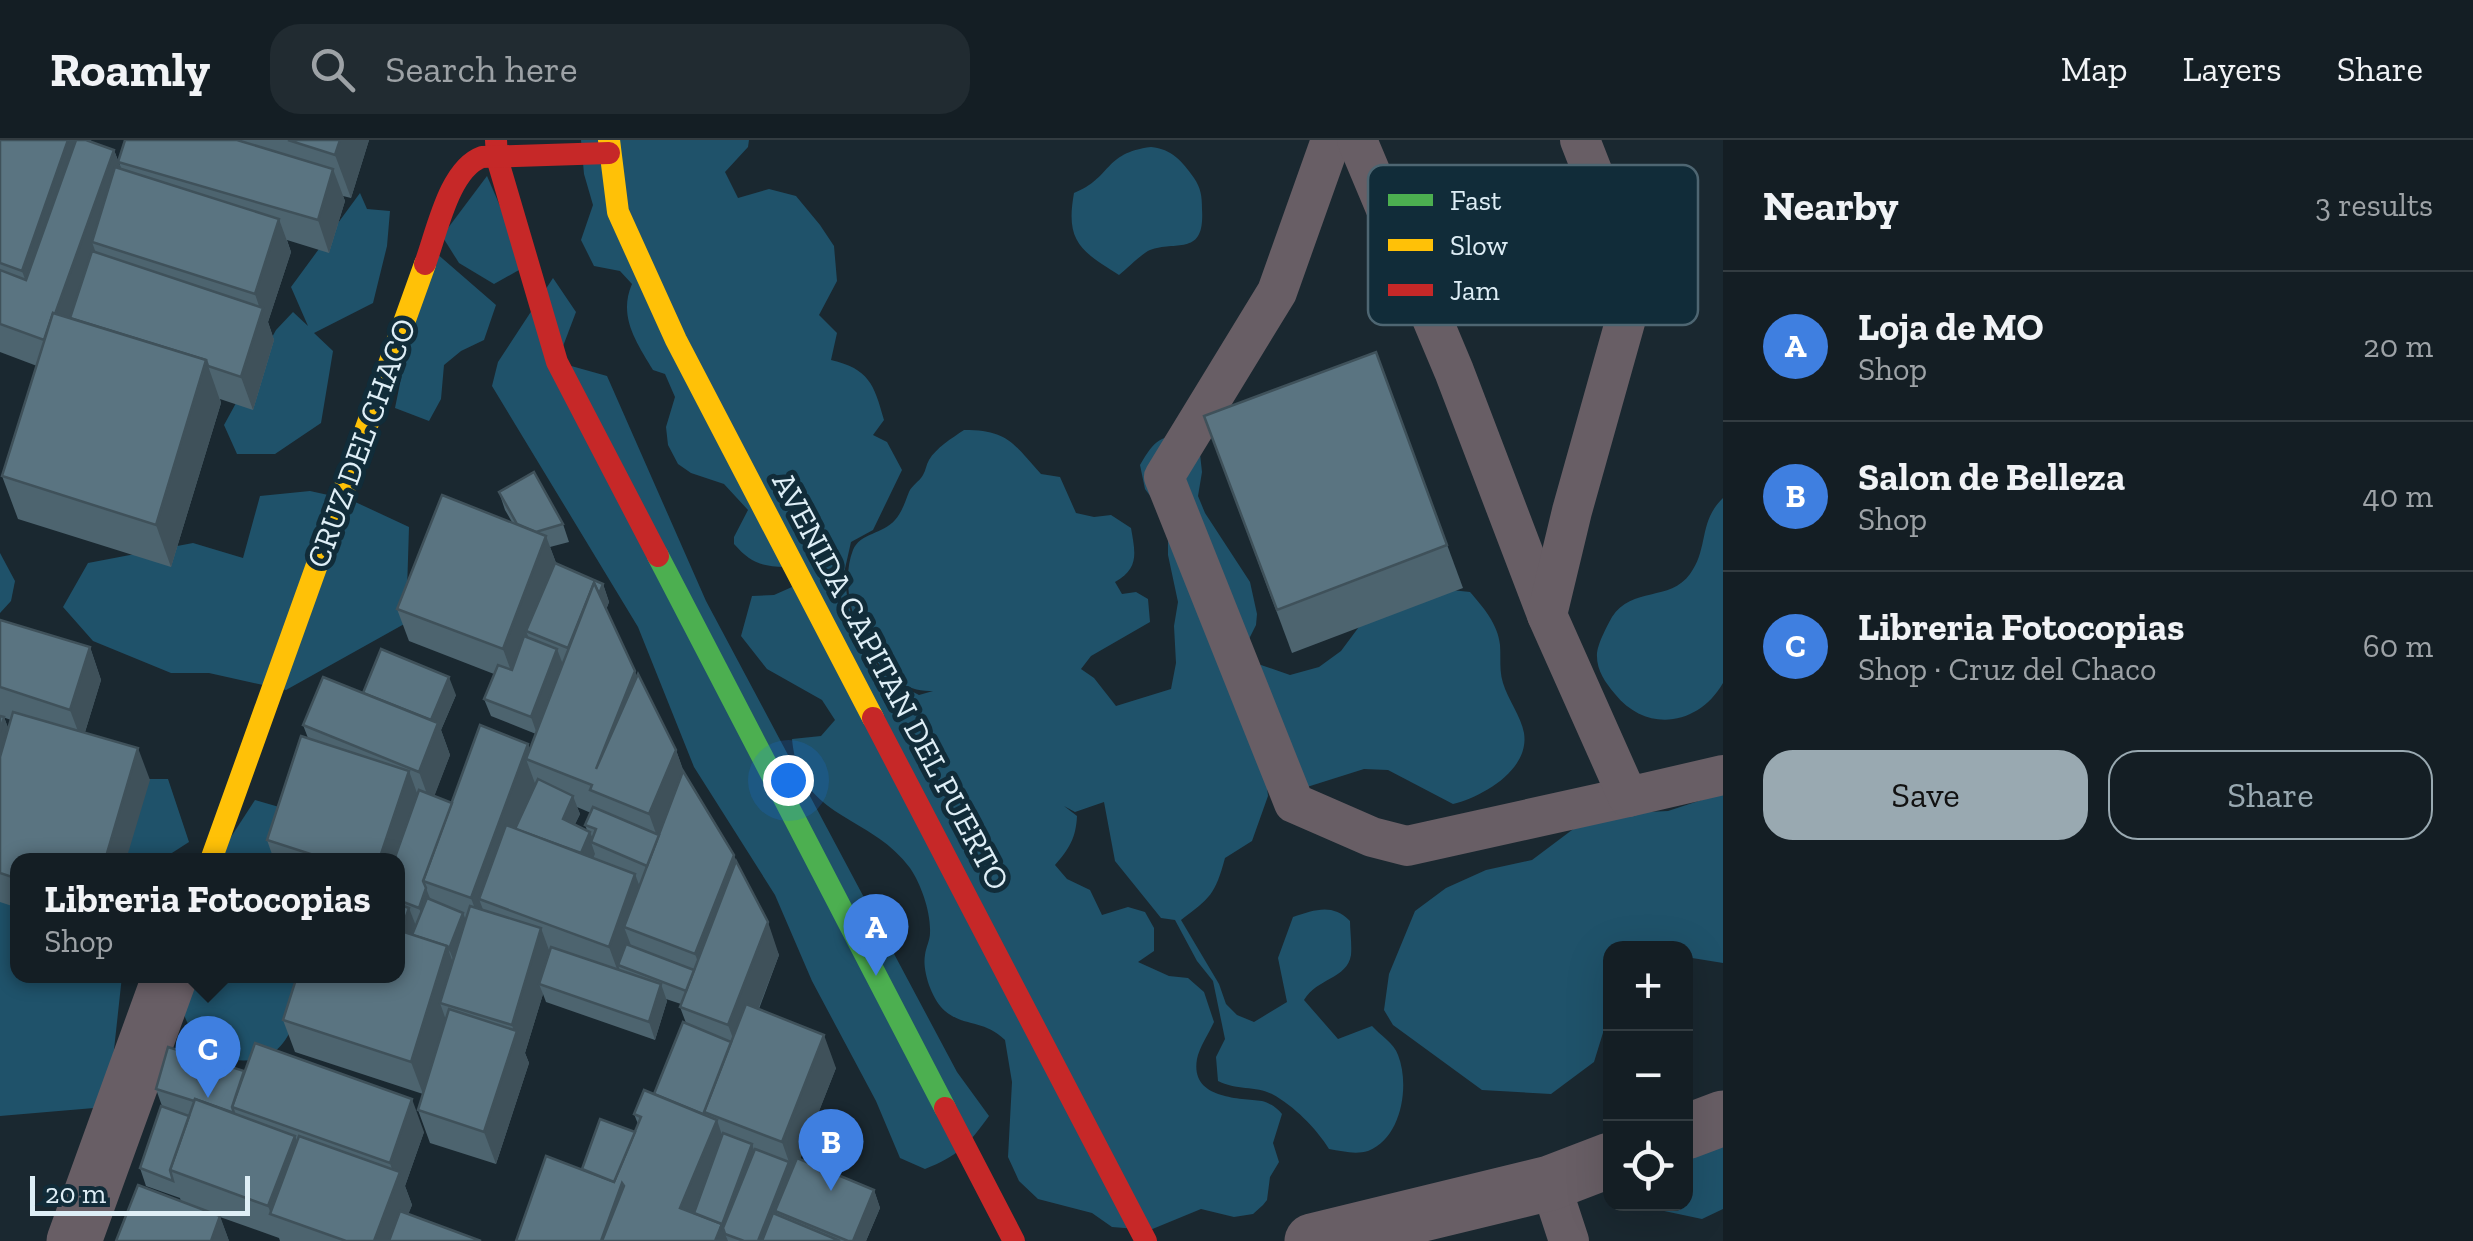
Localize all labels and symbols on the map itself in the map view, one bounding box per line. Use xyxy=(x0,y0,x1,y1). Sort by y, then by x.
legend xyxy=(1368,165,1698,325)
text: Fast xyxy=(1450,184,1502,217)
text: Slow xyxy=(1450,229,1508,262)
text: Jam xyxy=(1450,274,1500,307)
street label: CRUZ DEL CHACO xyxy=(298,313,424,573)
street label: AVENIDA CAPITAN DEL PUERTO xyxy=(764,466,1018,896)
your location xyxy=(763,755,814,806)
pin: A xyxy=(844,894,908,976)
pin: C xyxy=(176,1016,240,1098)
pin: B xyxy=(798,1108,864,1191)
scale bar xyxy=(30,1171,250,1216)

